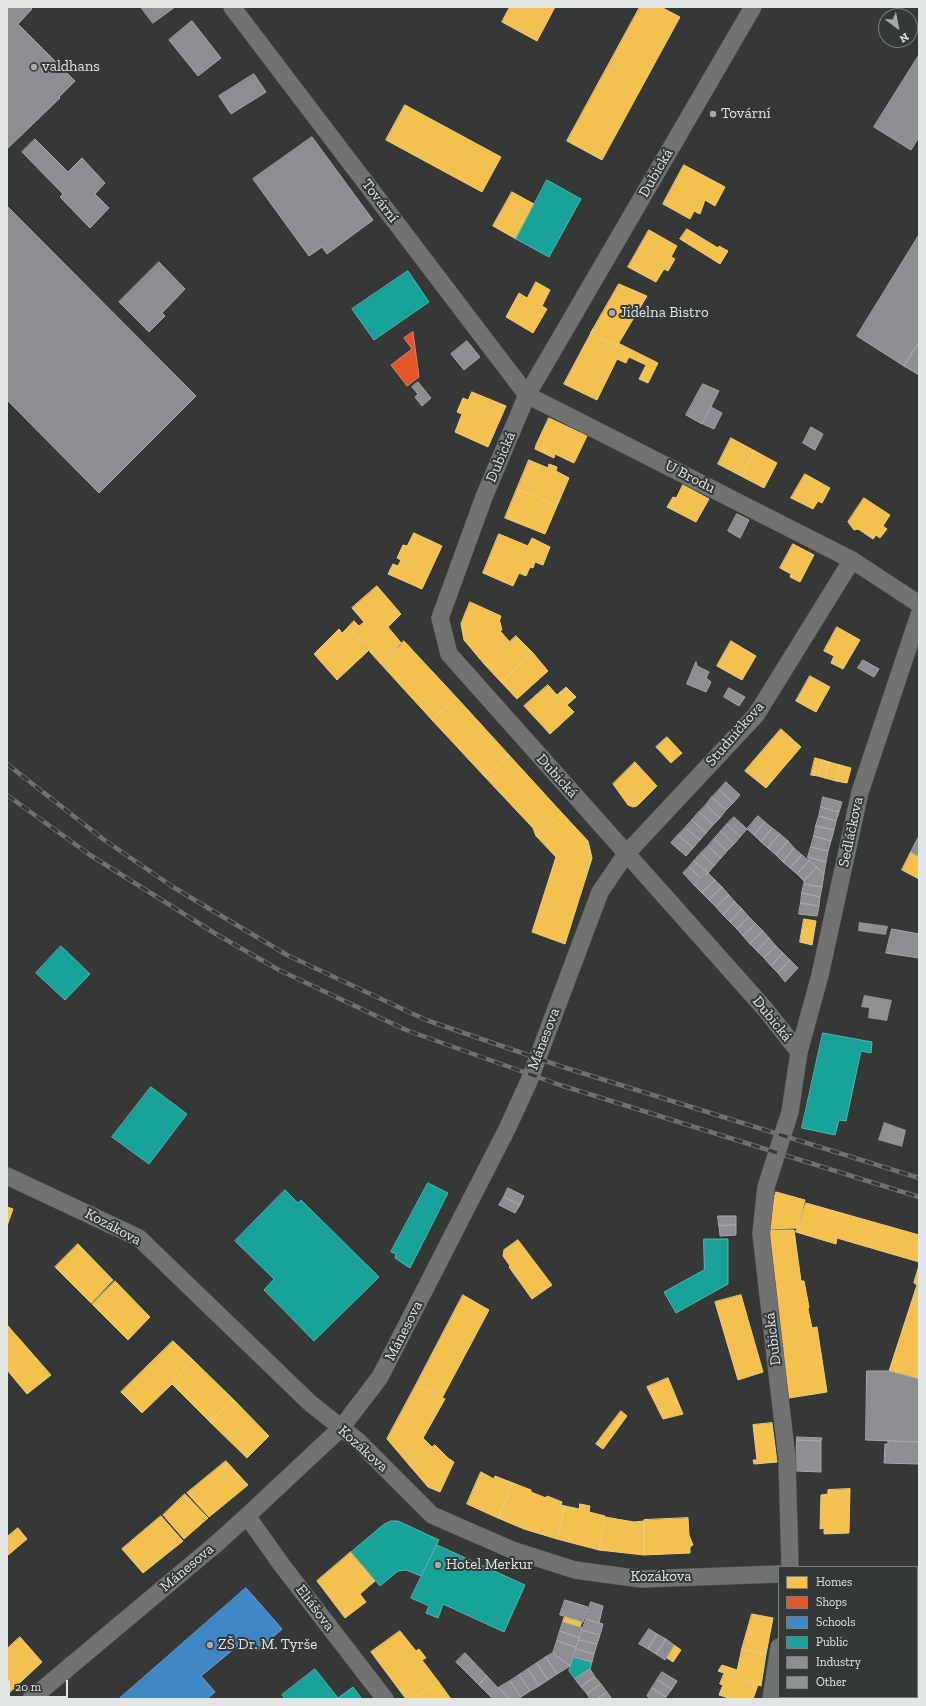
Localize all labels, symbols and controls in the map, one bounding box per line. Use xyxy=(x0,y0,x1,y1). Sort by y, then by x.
north arrow xyxy=(878,8,918,48)
text: N xyxy=(897,30,911,45)
place label: valdhans xyxy=(42,58,100,76)
marker: valdhans xyxy=(29,62,39,72)
place label: Tovární xyxy=(721,105,771,123)
marker: Tovární xyxy=(708,109,718,119)
street label: Dubická xyxy=(635,145,677,201)
street label: Tovární xyxy=(358,176,402,226)
place label: Jídelna Bistro xyxy=(620,304,709,322)
marker: Jídelna Bistro xyxy=(607,308,617,318)
street label: Dubická xyxy=(482,429,520,485)
street label: U Brodu xyxy=(662,457,718,497)
street label: Studničkova xyxy=(702,698,768,770)
street label: Dubická xyxy=(533,750,581,802)
street label: Sedláčkova xyxy=(835,795,867,869)
street label: Dubická xyxy=(748,993,796,1045)
street label: Mánesova xyxy=(524,1005,564,1073)
street label: Kozákova xyxy=(82,1205,144,1249)
street label: Mánesova xyxy=(381,1298,427,1364)
street label: Dubická xyxy=(761,1312,785,1366)
street label: Kozákova xyxy=(334,1422,392,1476)
street label: Mánesova xyxy=(156,1540,218,1596)
place label: Hotel Merkur xyxy=(446,1556,533,1574)
marker: Hotel Merkur xyxy=(433,1560,443,1570)
legend xyxy=(778,1566,918,1698)
street label: Kozákova xyxy=(630,1568,692,1586)
text: Homes xyxy=(816,1575,852,1589)
street label: Eliášova xyxy=(292,1581,338,1635)
text: Shops xyxy=(816,1595,847,1609)
text: Schools xyxy=(816,1615,855,1629)
text: Public xyxy=(816,1635,848,1649)
place label: ZŠ Dr. M. Tyrše xyxy=(218,1636,317,1654)
marker: ZŠ Dr. M. Tyrše xyxy=(205,1640,215,1650)
text: Industry xyxy=(816,1655,861,1669)
scale bar xyxy=(10,1672,70,1698)
text: Other xyxy=(816,1675,847,1689)
text: 20 m xyxy=(15,1680,41,1694)

